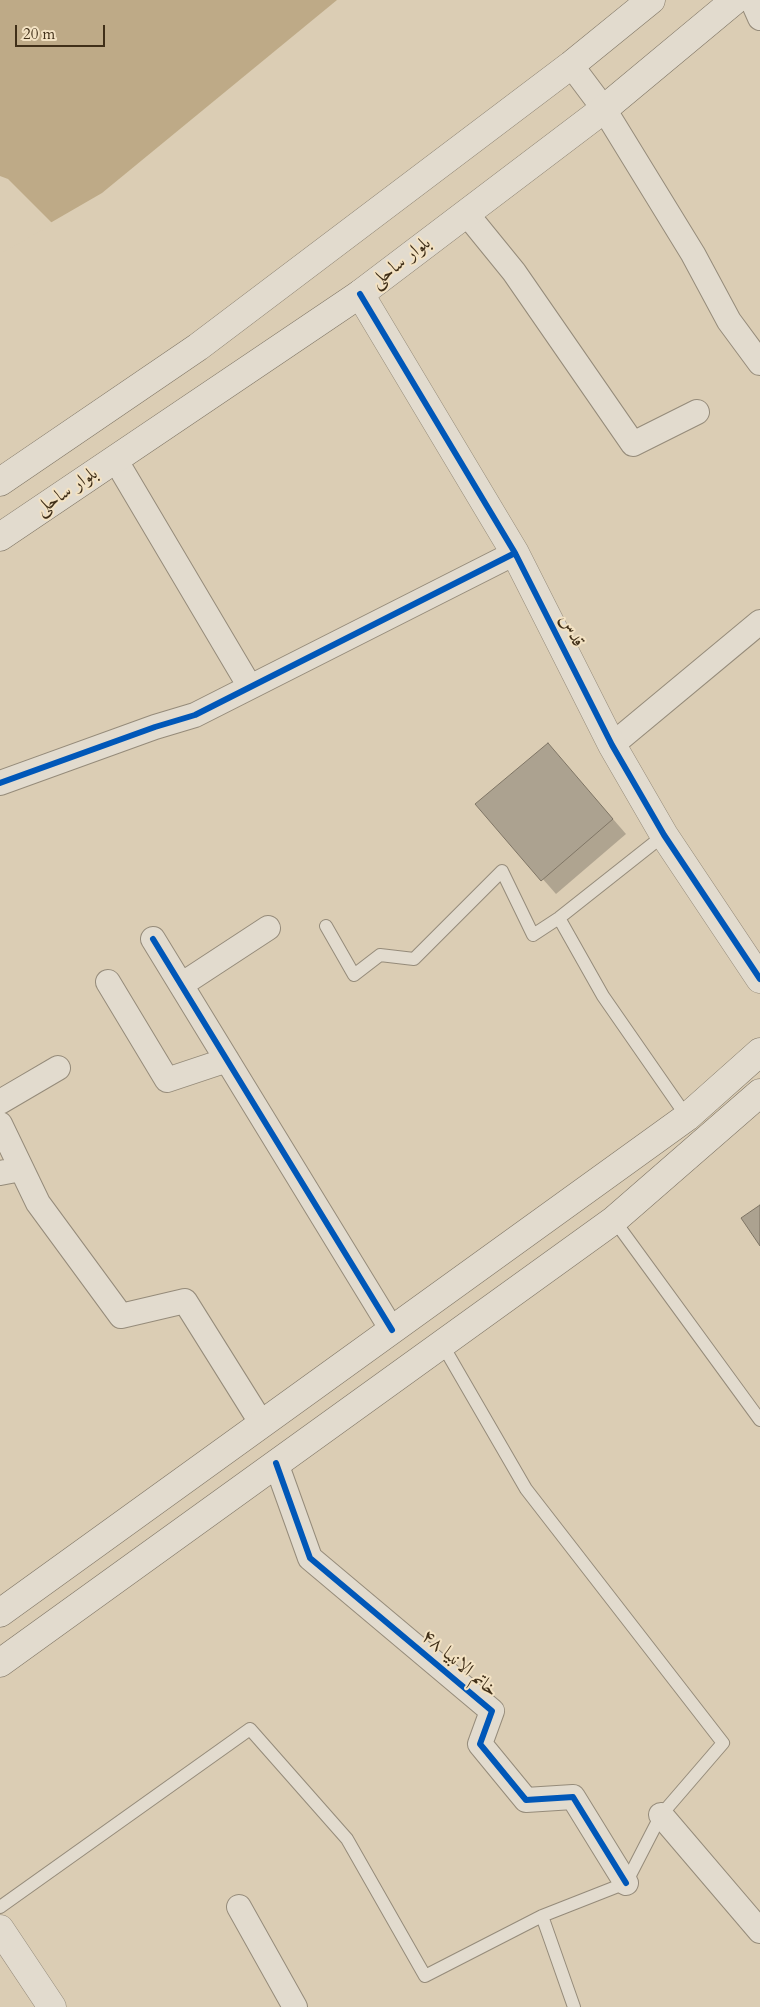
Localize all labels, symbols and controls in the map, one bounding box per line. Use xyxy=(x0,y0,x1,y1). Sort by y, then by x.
scale bar xyxy=(18,15,108,47)
text: 20 m xyxy=(23,24,55,44)
street label: بلوار ساحلی xyxy=(366,232,436,294)
street label: بلوار ساحلی xyxy=(31,463,103,521)
street label: قدس xyxy=(553,611,589,651)
street label: خاتم الانبیا ۴۸ xyxy=(416,1625,502,1703)

